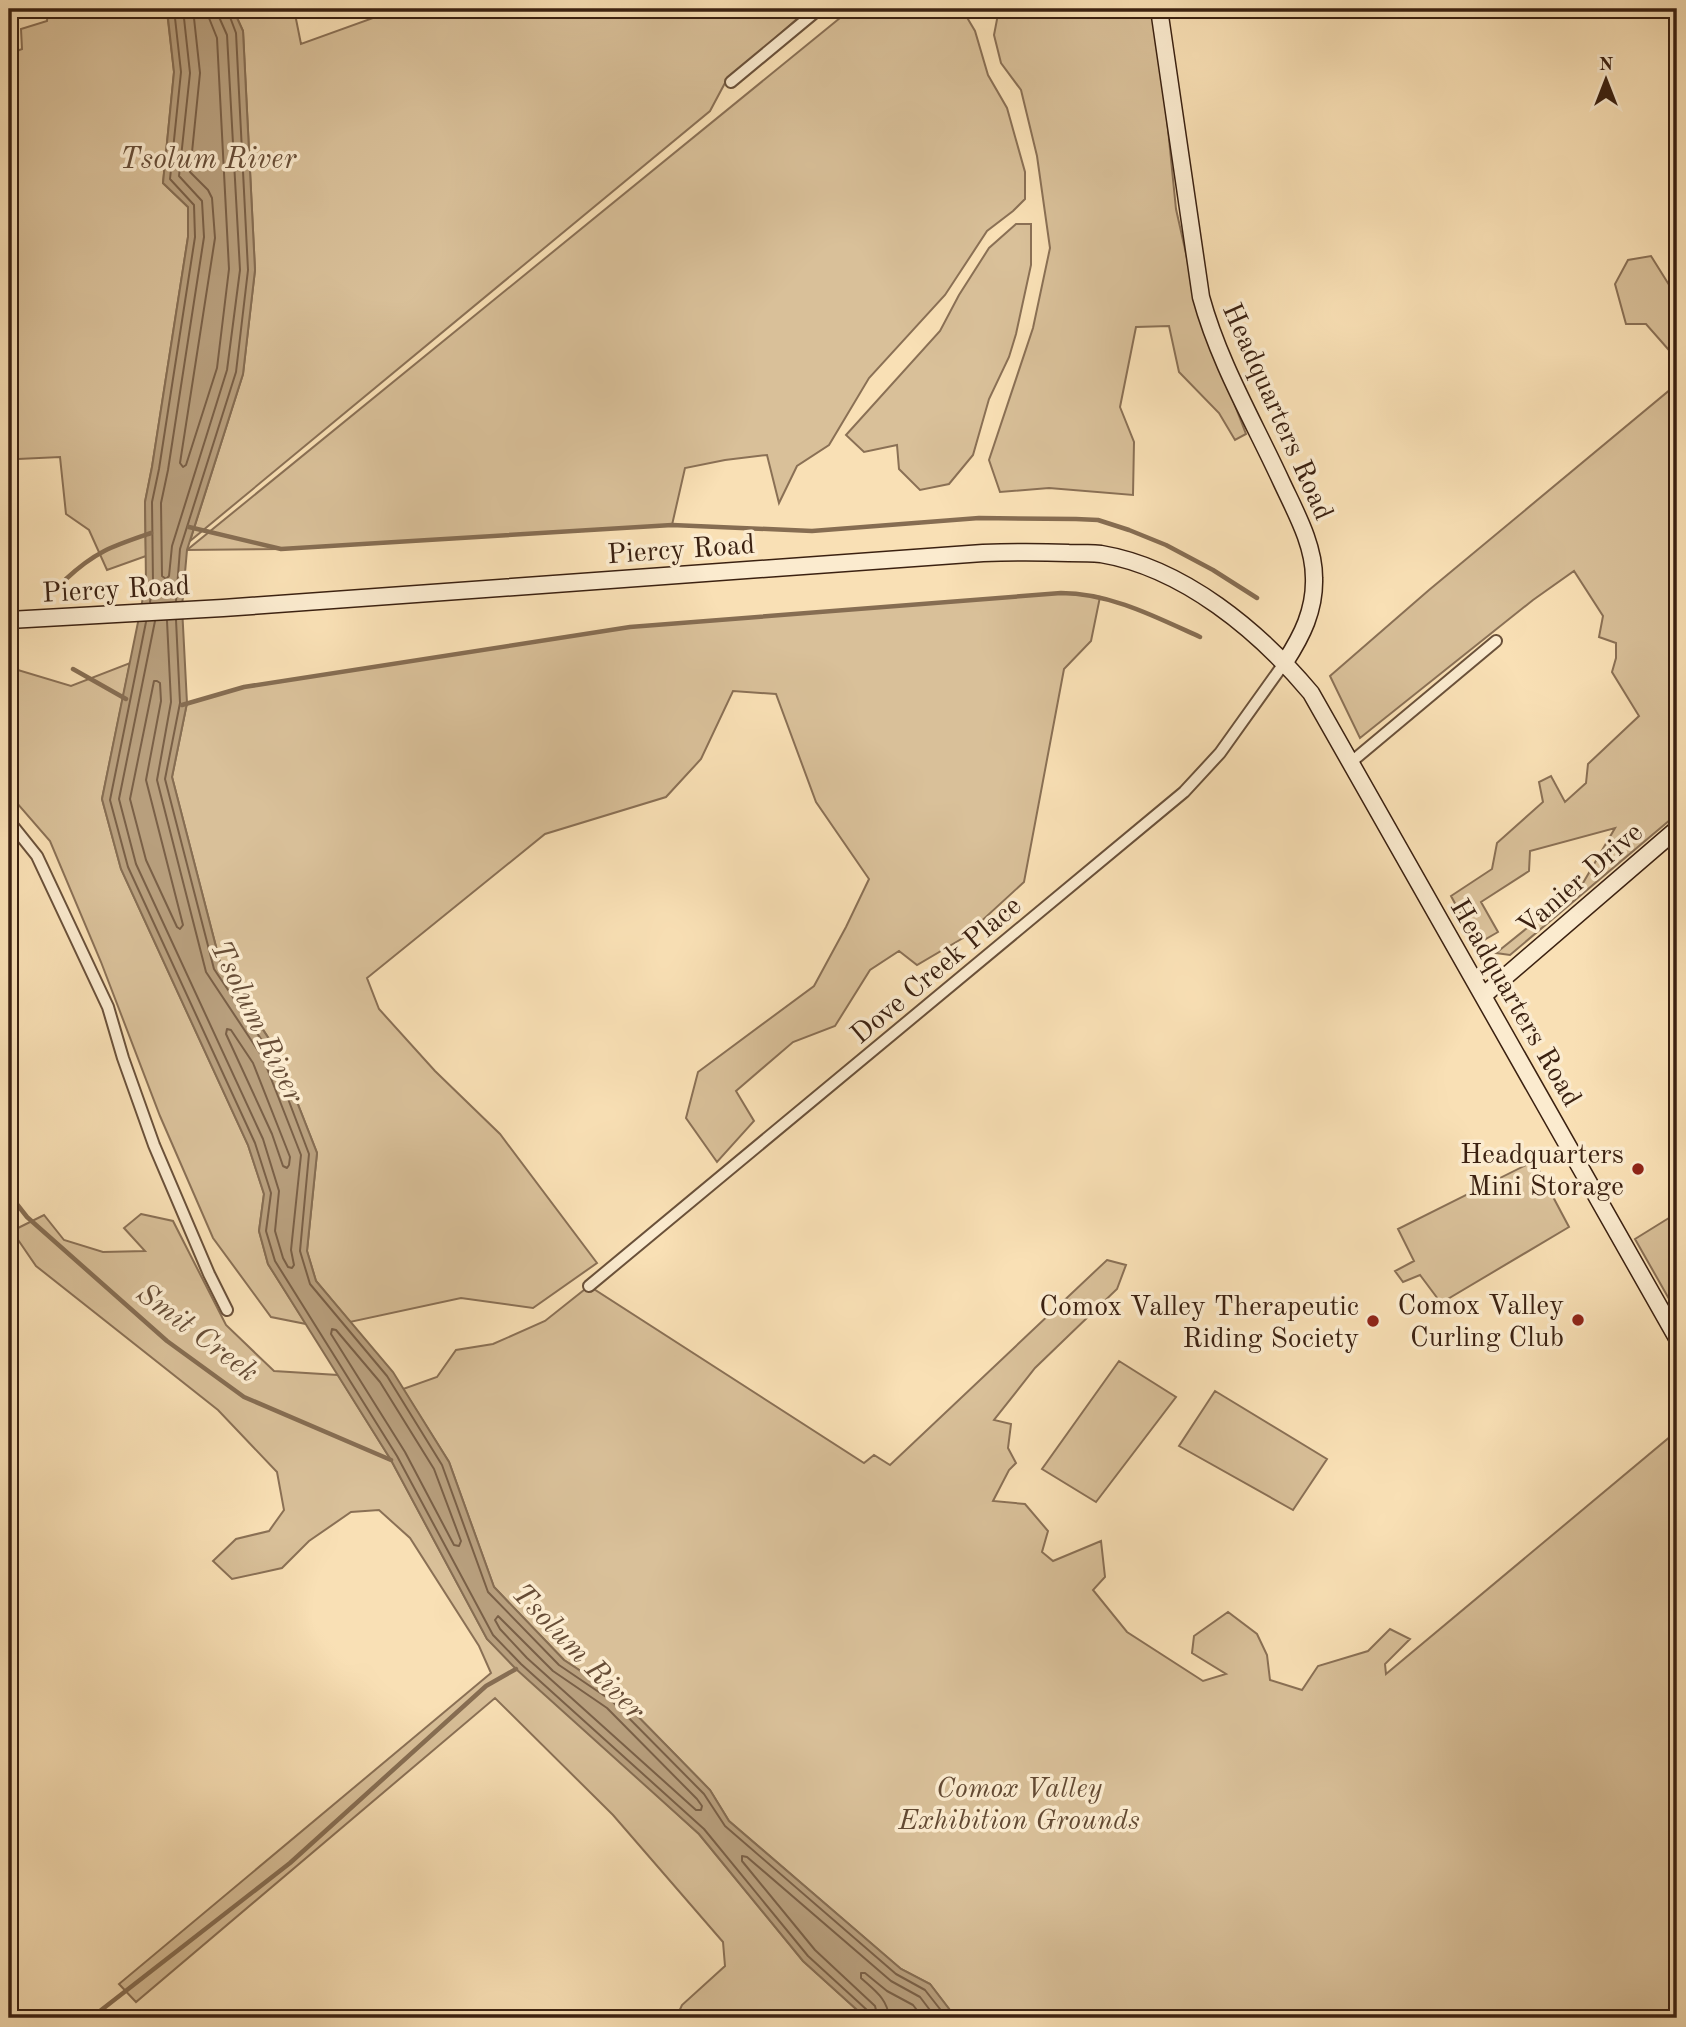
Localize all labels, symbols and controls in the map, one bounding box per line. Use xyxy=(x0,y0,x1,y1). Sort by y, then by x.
north arrow xyxy=(1570,46,1640,116)
text: N xyxy=(1599,56,1614,75)
water label: Tsolum River xyxy=(120,145,297,175)
street label: Headquarters Road xyxy=(1216,300,1337,525)
street label: Piercy Road xyxy=(606,532,756,570)
street label: Piercy Road xyxy=(41,573,191,609)
street label: Vanier Drive xyxy=(1513,819,1649,942)
street label: Dove Creek Place xyxy=(846,892,1027,1050)
street label: Headquarters Road xyxy=(1444,895,1585,1112)
water label: Tsolum River xyxy=(204,936,309,1109)
place label: Headquarters Mini Storage xyxy=(1460,1142,1624,1202)
marker: Headquarters Mini Storage xyxy=(1630,1161,1646,1177)
water label: Smit Creek xyxy=(131,1279,263,1389)
place label: Comox Valley Curling Club xyxy=(1397,1293,1564,1353)
place label: Comox Valley Therapeutic Riding Society xyxy=(1039,1294,1359,1354)
marker: Comox Valley Curling Club xyxy=(1570,1312,1586,1328)
marker: Comox Valley Therapeutic Riding Society xyxy=(1365,1313,1381,1329)
water label: Tsolum River xyxy=(505,1578,650,1727)
park label: Comox Valley Exhibition Grounds xyxy=(897,1776,1140,1836)

